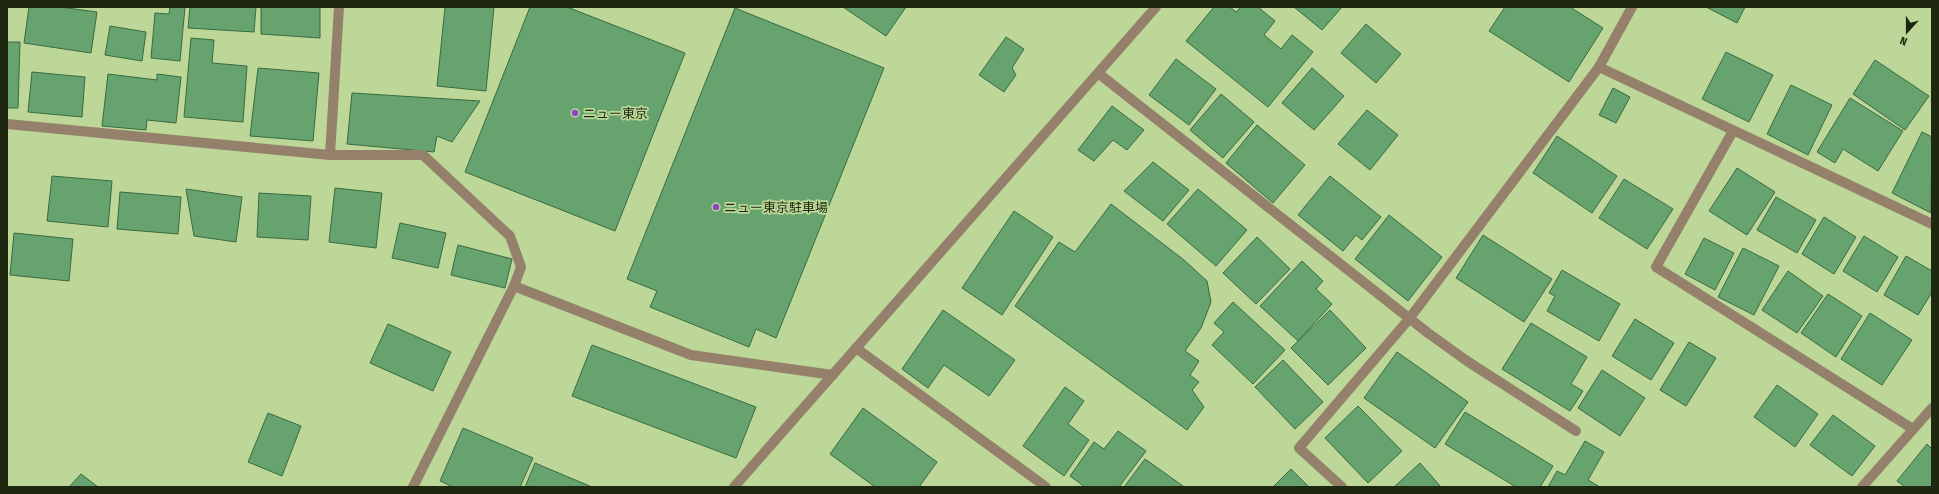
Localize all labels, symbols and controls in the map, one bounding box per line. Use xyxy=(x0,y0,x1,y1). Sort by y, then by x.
north arrow xyxy=(1887,12,1927,52)
text: N xyxy=(1898,34,1909,48)
place label: ニュー東京 xyxy=(583,106,648,121)
marker: ニュー東京 xyxy=(570,108,580,118)
place label: ニュー東京駐車場 xyxy=(724,200,828,215)
marker: ニュー東京駐車場 xyxy=(711,202,721,212)

